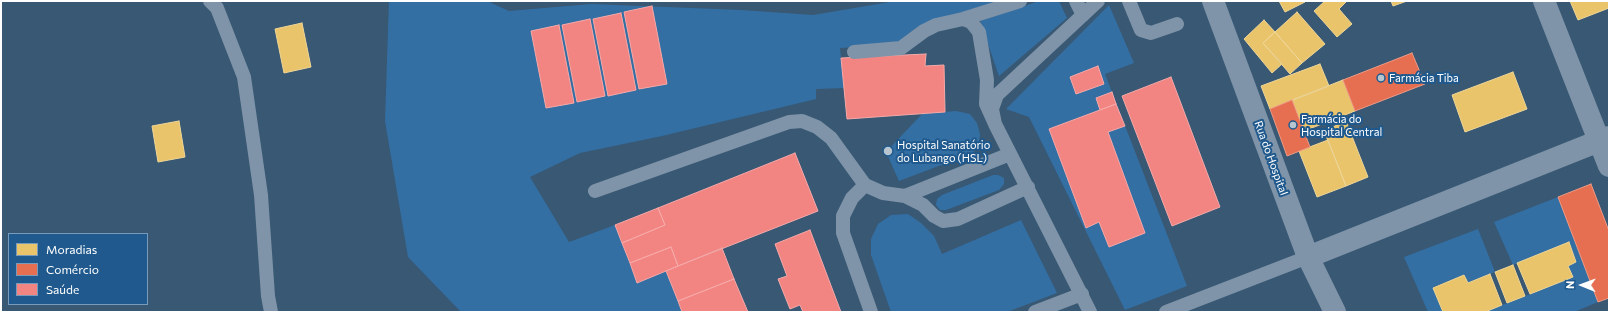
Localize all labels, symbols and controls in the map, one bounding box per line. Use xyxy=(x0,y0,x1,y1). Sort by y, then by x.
place label: Farmácia Tiba xyxy=(1389,71,1459,85)
marker: Farmácia Tiba xyxy=(1376,73,1386,83)
place label: Farmácia do Hospital Central xyxy=(1301,112,1382,138)
street label: Rua do Hospital xyxy=(1251,119,1291,197)
marker: Farmácia do Hospital Central xyxy=(1288,120,1298,130)
place label: Hospital Sanatório do Lubango (HSL) xyxy=(897,138,990,164)
marker: Hospital Sanatório do Lubango (HSL) xyxy=(882,145,894,157)
legend xyxy=(8,233,148,305)
text: Moradias xyxy=(46,242,97,256)
text: Comércio xyxy=(46,262,99,276)
north arrow xyxy=(1562,265,1602,305)
text: N xyxy=(1563,281,1576,289)
text: Saúde xyxy=(46,282,79,296)

